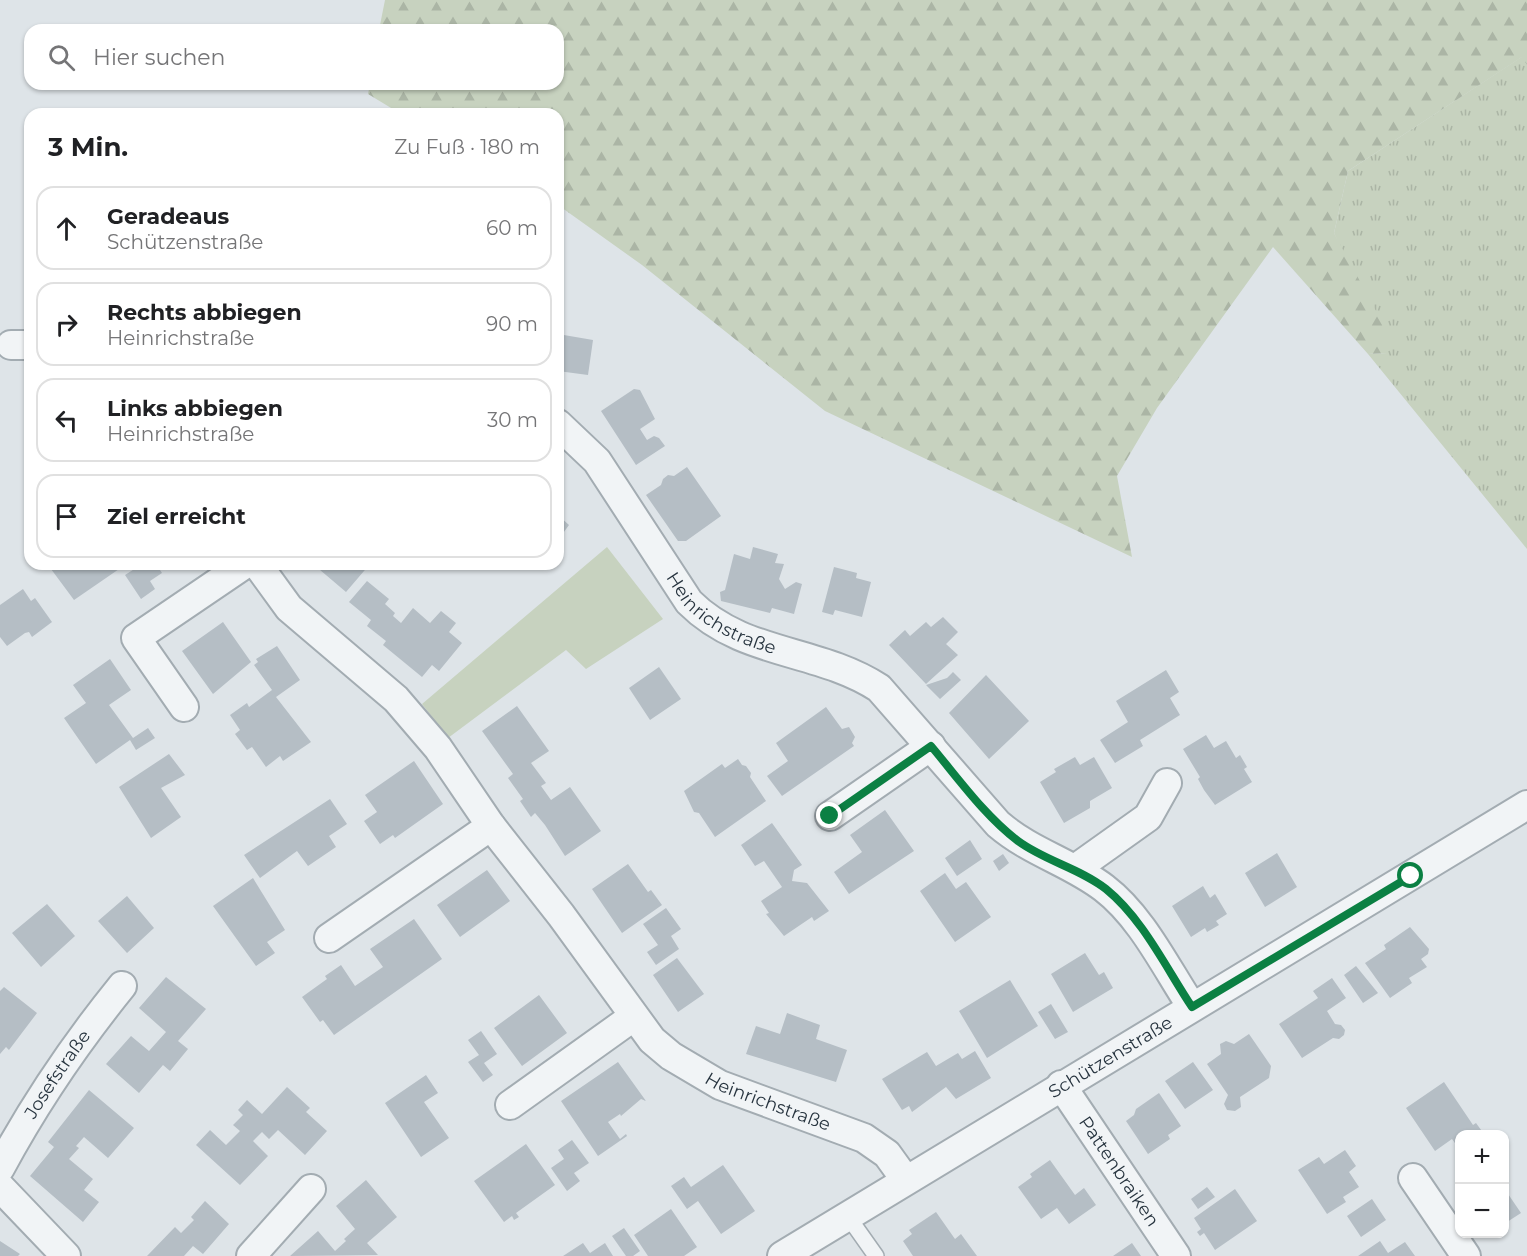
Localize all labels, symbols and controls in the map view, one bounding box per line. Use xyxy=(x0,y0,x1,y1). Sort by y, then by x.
search box xyxy=(24,24,564,90)
icon: search xyxy=(45,41,78,74)
text: Hier suchen xyxy=(93,44,225,71)
text: 3 Min. xyxy=(48,131,128,163)
text: Zu Fuß · 180 m xyxy=(394,135,540,159)
text: Geradeaus xyxy=(107,203,229,230)
icon: ahead xyxy=(50,212,83,245)
text: 60 m xyxy=(486,216,538,240)
text: Schützenstraße xyxy=(107,230,263,254)
text: Rechts abbiegen xyxy=(107,299,302,326)
icon: right xyxy=(50,308,83,341)
text: 90 m xyxy=(486,312,538,336)
text: Heinrichstraße xyxy=(107,326,254,350)
text: Links abbiegen xyxy=(107,395,283,422)
icon: left xyxy=(50,404,83,437)
text: 30 m xyxy=(487,408,538,432)
text: Heinrichstraße xyxy=(107,422,254,446)
icon: arrive xyxy=(50,500,83,533)
text: Ziel erreicht xyxy=(107,503,246,530)
street label: Heinrichstraße xyxy=(661,568,779,659)
route end xyxy=(816,802,842,828)
route start xyxy=(1397,862,1423,888)
street label: Schützenstraße xyxy=(1045,1011,1177,1103)
street label: Josefstraße xyxy=(19,1026,95,1124)
street label: Heinrichstraße xyxy=(701,1068,834,1136)
street label: Pattenbraiken xyxy=(1074,1112,1164,1231)
map controls xyxy=(1455,1130,1509,1238)
button: + xyxy=(1455,1130,1509,1184)
button: − xyxy=(1455,1184,1509,1238)

